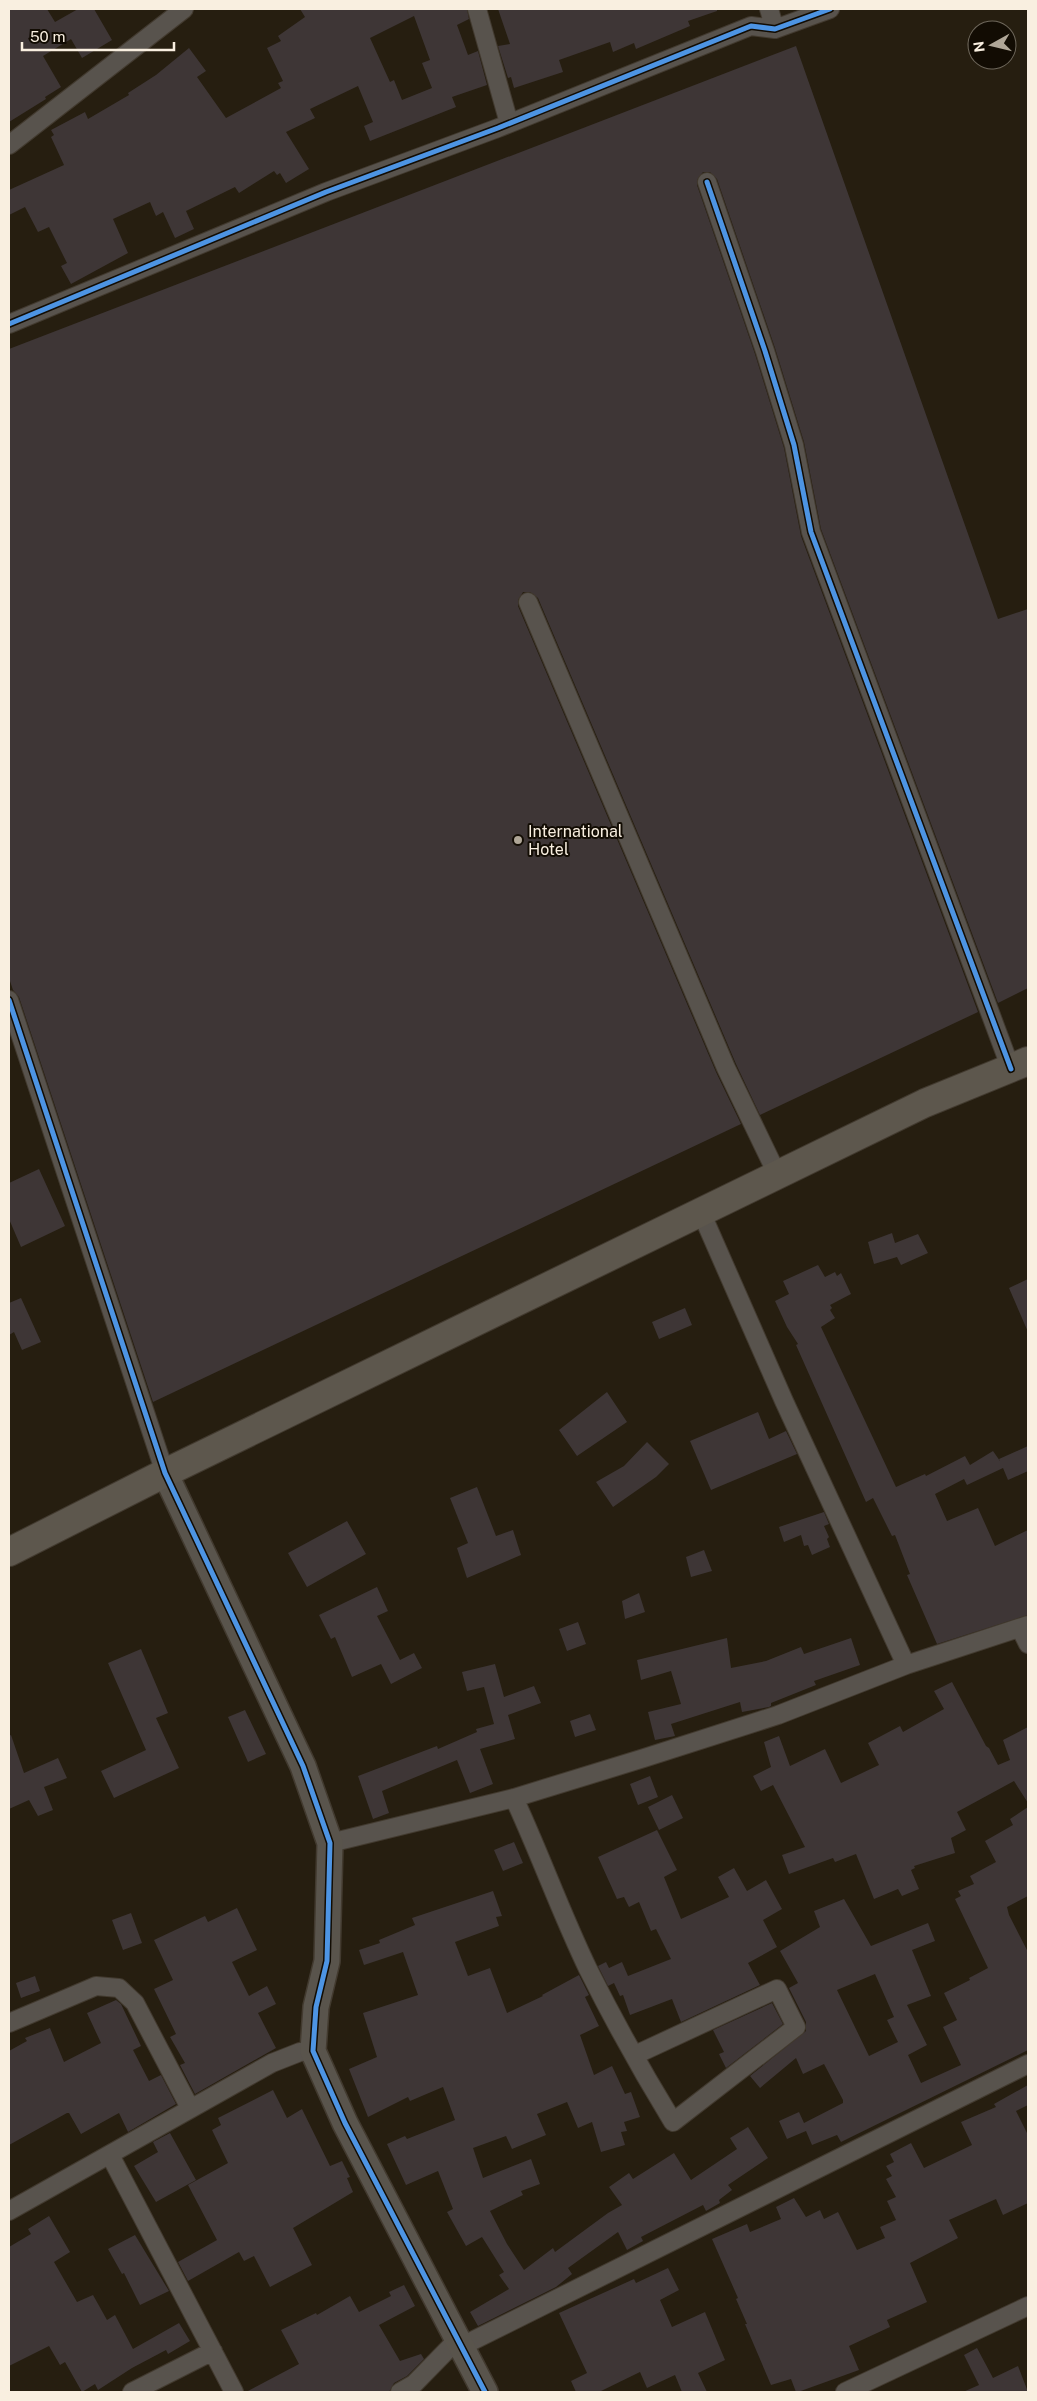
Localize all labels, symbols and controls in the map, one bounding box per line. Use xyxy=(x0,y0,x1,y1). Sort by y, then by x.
scale bar xyxy=(22,20,175,52)
north arrow xyxy=(967,20,1017,70)
text: 50 m xyxy=(30,28,65,45)
text: N xyxy=(970,40,988,53)
place label: International Hotel xyxy=(528,822,623,859)
marker: International Hotel xyxy=(512,834,524,846)

